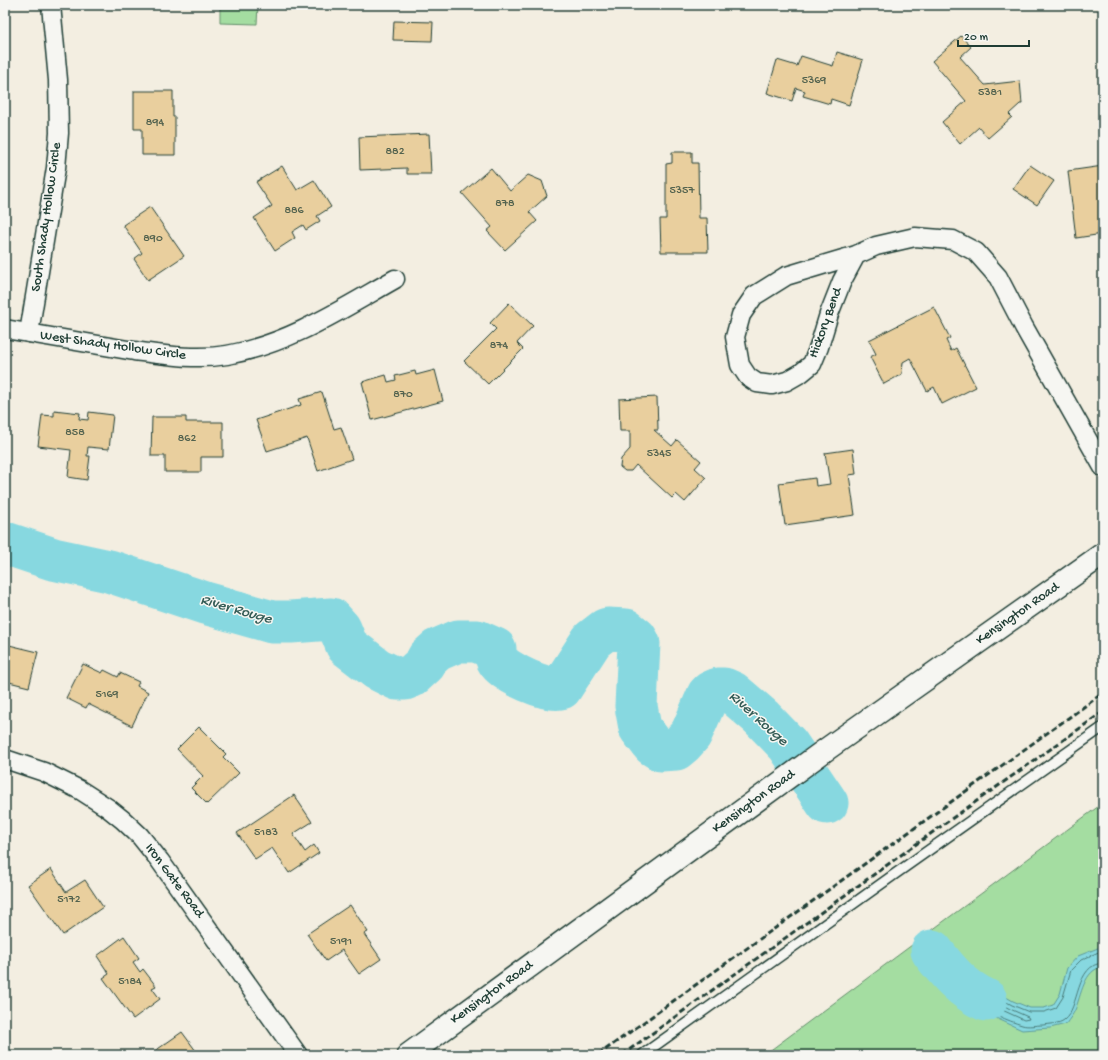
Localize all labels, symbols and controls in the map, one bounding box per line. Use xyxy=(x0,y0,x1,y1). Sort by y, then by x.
scale bar xyxy=(958,22,1029,48)
text: 20 m xyxy=(964,31,989,45)
house number: 5369 xyxy=(802,74,826,88)
house number: 5381 xyxy=(978,86,1002,100)
house number: 894 xyxy=(146,116,164,130)
street label: South Shady Hollow Circle xyxy=(28,140,66,293)
house number: 882 xyxy=(385,145,405,159)
house number: 5357 xyxy=(669,184,695,198)
house number: 878 xyxy=(495,197,515,211)
house number: 886 xyxy=(284,204,305,218)
house number: 890 xyxy=(143,232,163,246)
street label: Hickory Bend xyxy=(805,284,847,361)
street label: West Shady Hollow Circle xyxy=(39,327,188,365)
house number: 874 xyxy=(490,339,509,353)
house number: 870 xyxy=(393,388,413,402)
house number: 858 xyxy=(65,426,85,440)
house number: 862 xyxy=(178,432,196,446)
house number: 5345 xyxy=(647,447,671,461)
street label: Kensington Road xyxy=(973,578,1064,649)
water label: River Rouge xyxy=(198,591,275,629)
house number: 5169 xyxy=(95,688,119,702)
water label: River Rouge xyxy=(725,688,792,751)
street label: Kensington Road xyxy=(709,765,800,838)
house number: 5183 xyxy=(254,826,278,840)
street label: Iron Gate Road xyxy=(140,840,209,923)
house number: 5172 xyxy=(57,893,81,907)
house number: 5191 xyxy=(330,935,352,949)
street label: Kensington Road xyxy=(447,956,538,1029)
house number: 5184 xyxy=(118,975,142,989)

